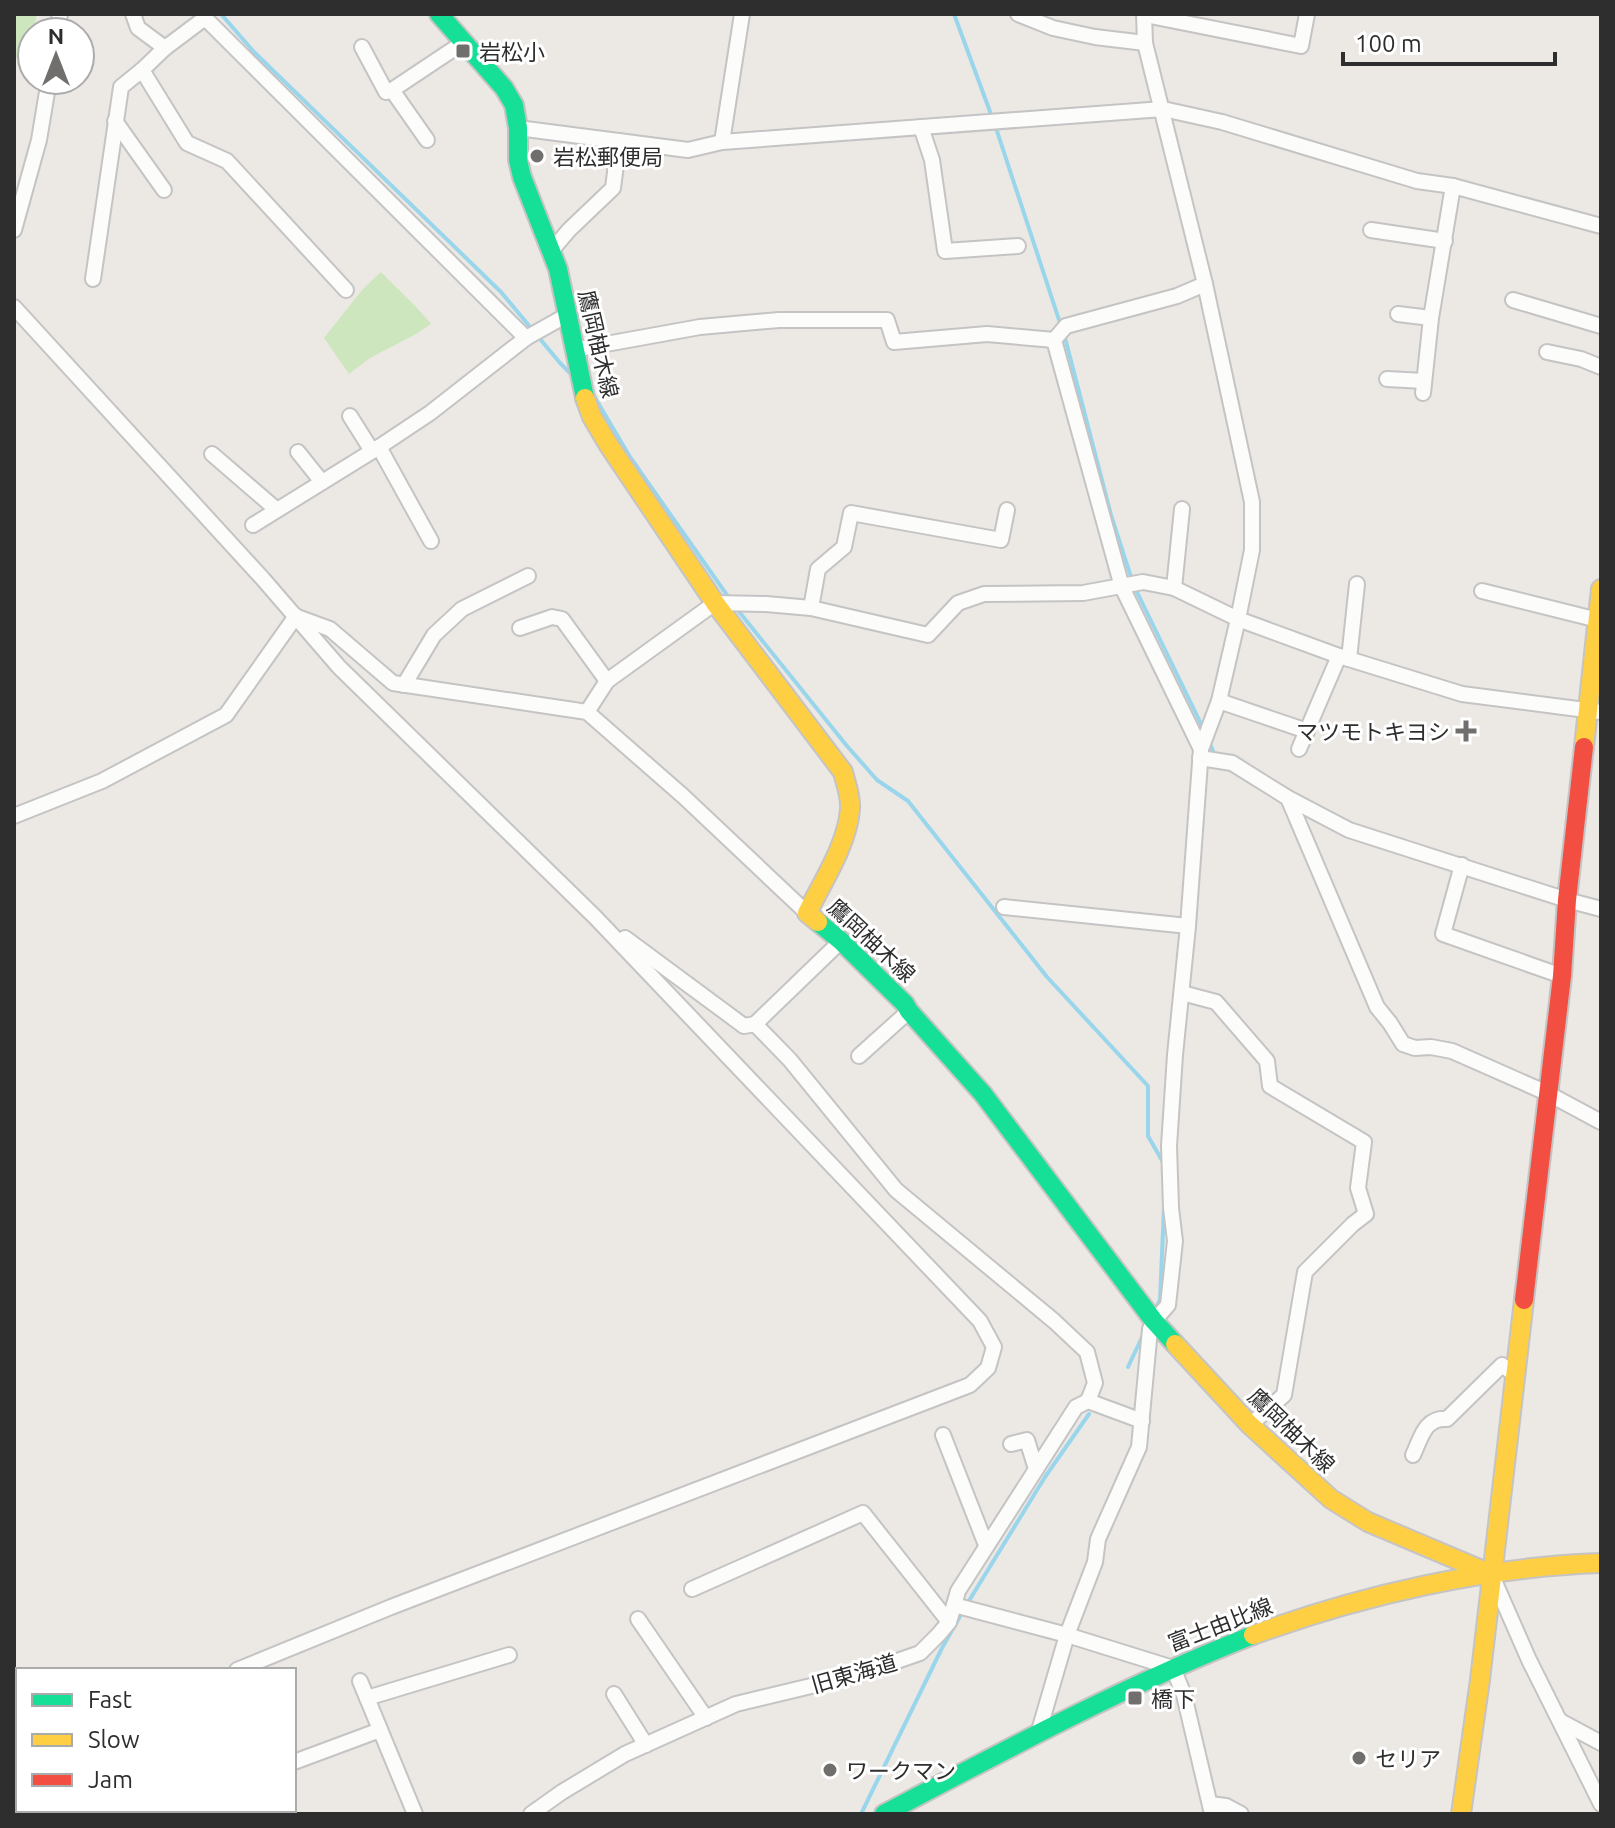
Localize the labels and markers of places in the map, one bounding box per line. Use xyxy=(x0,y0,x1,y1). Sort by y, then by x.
place label: 岩松小 xyxy=(479,39,545,64)
marker: 岩松小 xyxy=(454,42,472,60)
place label: 岩松郵便局 xyxy=(553,144,663,169)
marker: 岩松郵便局 xyxy=(528,147,546,165)
place label: マツモトキヨシ xyxy=(1296,719,1450,744)
marker: マツモトキヨシ xyxy=(1457,722,1475,740)
place label: 橋下 xyxy=(1151,1686,1195,1711)
marker: 橋下 xyxy=(1126,1689,1144,1707)
place label: セリア xyxy=(1375,1746,1441,1771)
marker: セリア xyxy=(1350,1749,1368,1767)
place label: ワークマン xyxy=(846,1758,956,1783)
marker: ワークマン xyxy=(821,1761,839,1779)

